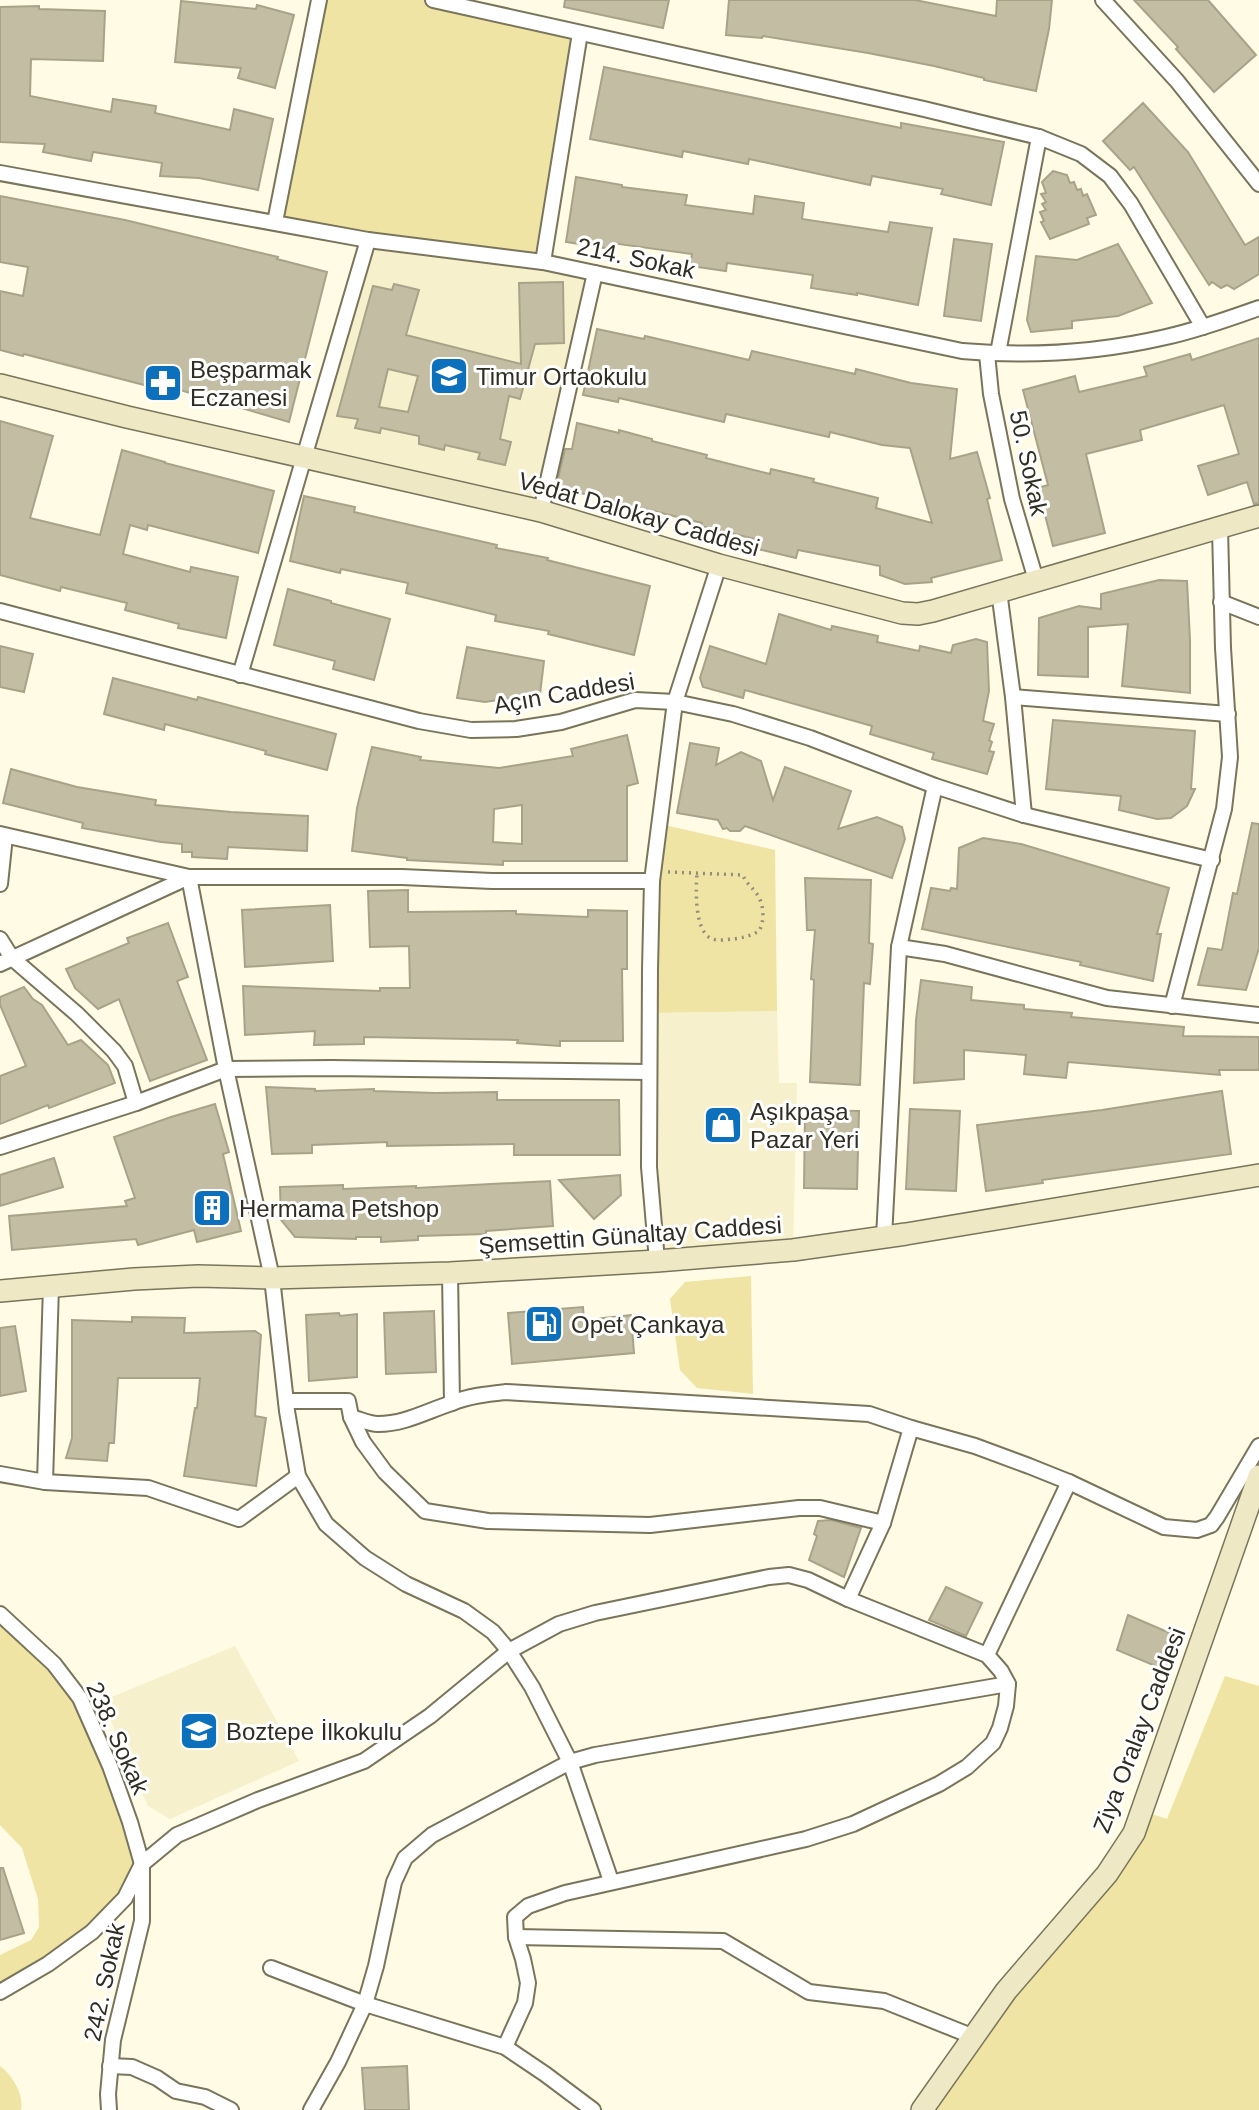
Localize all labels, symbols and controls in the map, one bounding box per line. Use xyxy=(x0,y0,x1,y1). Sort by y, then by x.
street label: 214. Sokak xyxy=(574,232,699,284)
school or university icon: Timur Ortaokulu xyxy=(428,355,470,397)
place label: Beşparmak Eczanesi xyxy=(190,356,312,411)
pharmacy icon: Beşparmak Eczanesi xyxy=(142,362,184,404)
place label: Timur Ortaokulu xyxy=(476,363,647,390)
street label: 50. Sokak xyxy=(1005,408,1054,519)
street label: Vedat Dalokay Caddesi xyxy=(515,467,763,561)
street label: Açın Caddesi xyxy=(491,667,637,719)
place label: Aşıkpaşa Pazar Yeri xyxy=(750,1098,859,1153)
shop icon: Aşıkpaşa Pazar Yeri xyxy=(702,1104,744,1146)
building icon: Hermama Petshop xyxy=(191,1187,233,1229)
place label: Hermama Petshop xyxy=(239,1195,439,1222)
street label: Şemsettin Günaltay Caddesi xyxy=(477,1211,783,1259)
fuel station icon: Opet Çankaya xyxy=(523,1303,565,1345)
place label: Opet Çankaya xyxy=(571,1311,725,1338)
street label: Ziya Oralay Caddesi xyxy=(1087,1624,1191,1836)
street label: 238. Sokak xyxy=(81,1678,155,1799)
school or university icon: Boztepe İlkokulu xyxy=(178,1710,220,1752)
place label: Boztepe İlkokulu xyxy=(226,1718,402,1745)
street label: 242. Sokak xyxy=(78,1919,130,2044)

